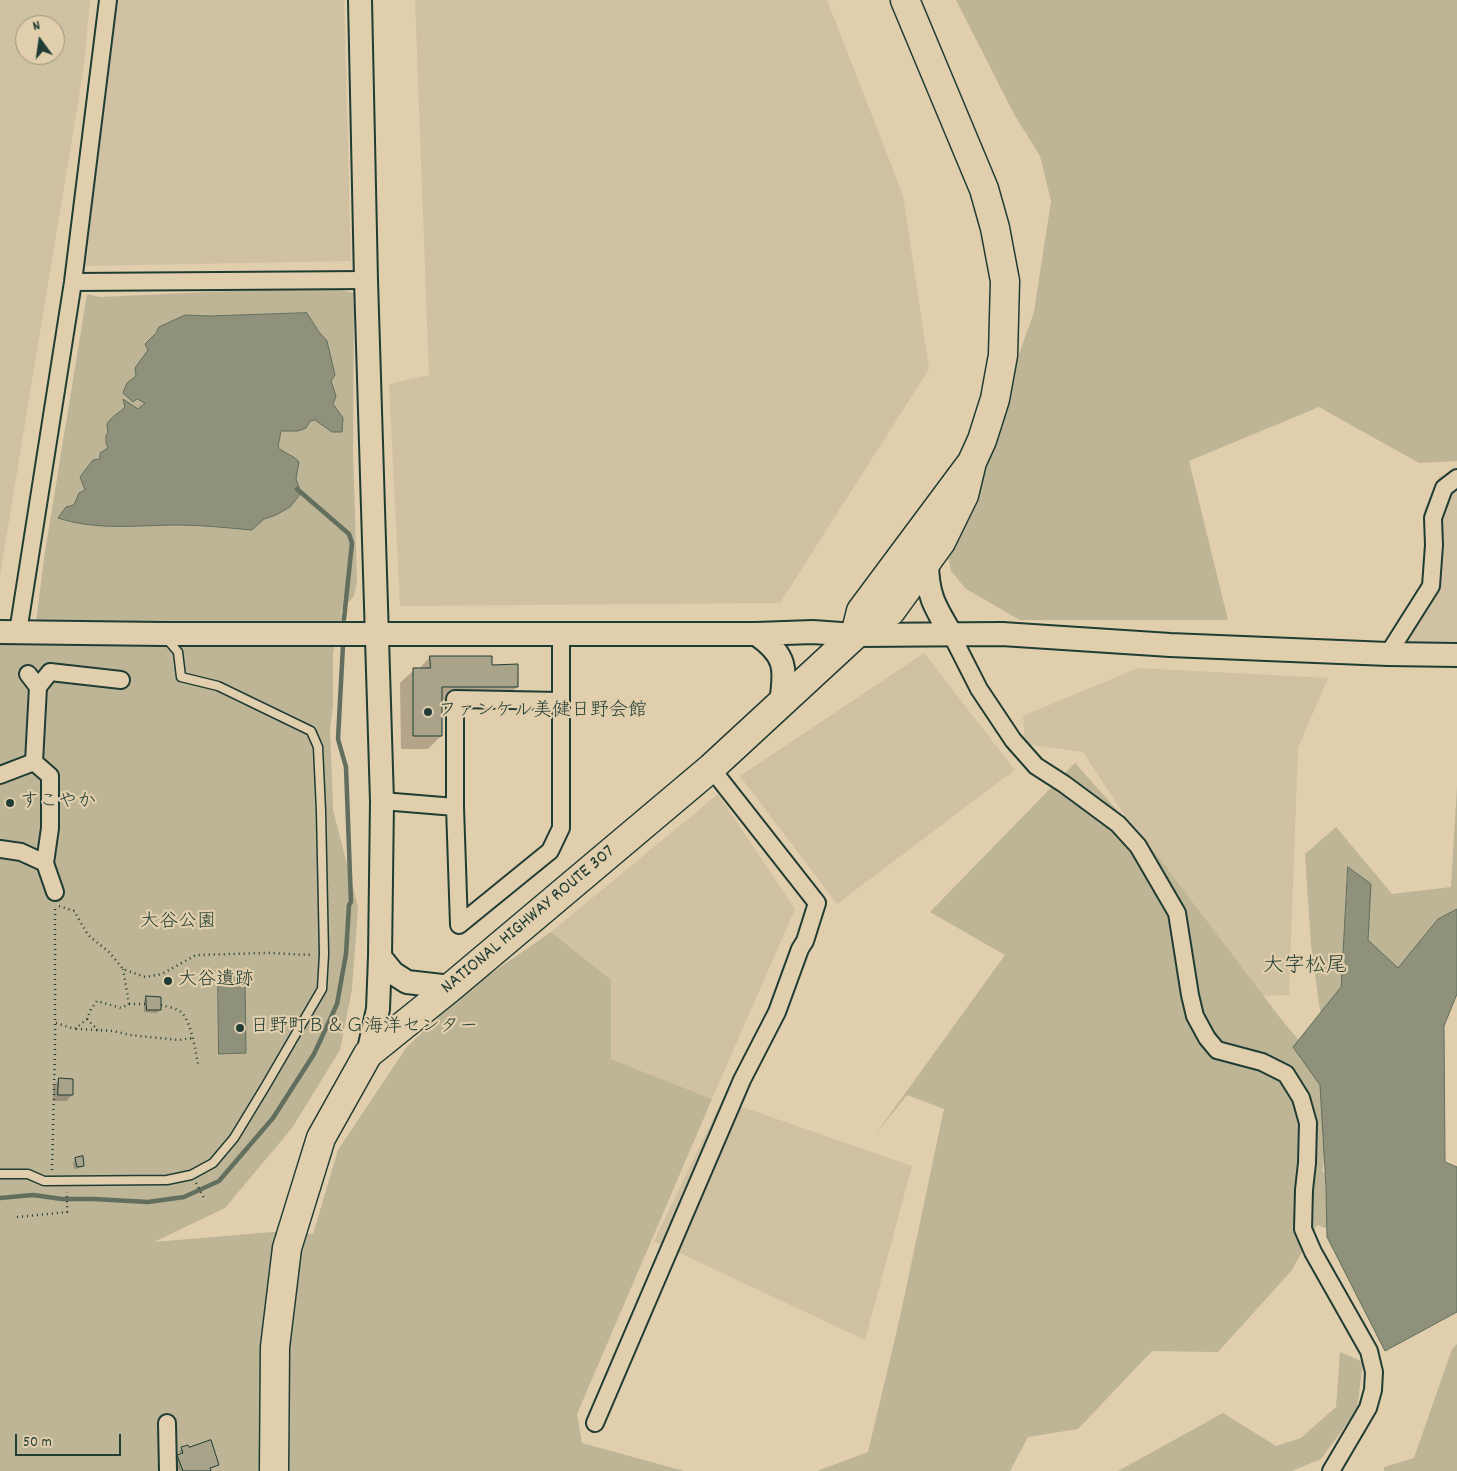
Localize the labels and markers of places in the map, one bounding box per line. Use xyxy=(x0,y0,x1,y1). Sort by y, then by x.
place label: ファンケル美健日野会館 xyxy=(438,701,647,723)
marker: ファンケル美健日野会館 xyxy=(422,706,434,718)
place label: すこやか xyxy=(20,792,96,814)
marker: すこやか xyxy=(4,797,16,809)
place label: 大谷遺跡 xyxy=(178,970,254,992)
marker: 大谷遺跡 xyxy=(162,975,174,987)
place label: 日野町Ｂ＆Ｇ海洋センター xyxy=(250,1017,478,1039)
marker: 日野町Ｂ＆Ｇ海洋センター xyxy=(234,1022,246,1034)

